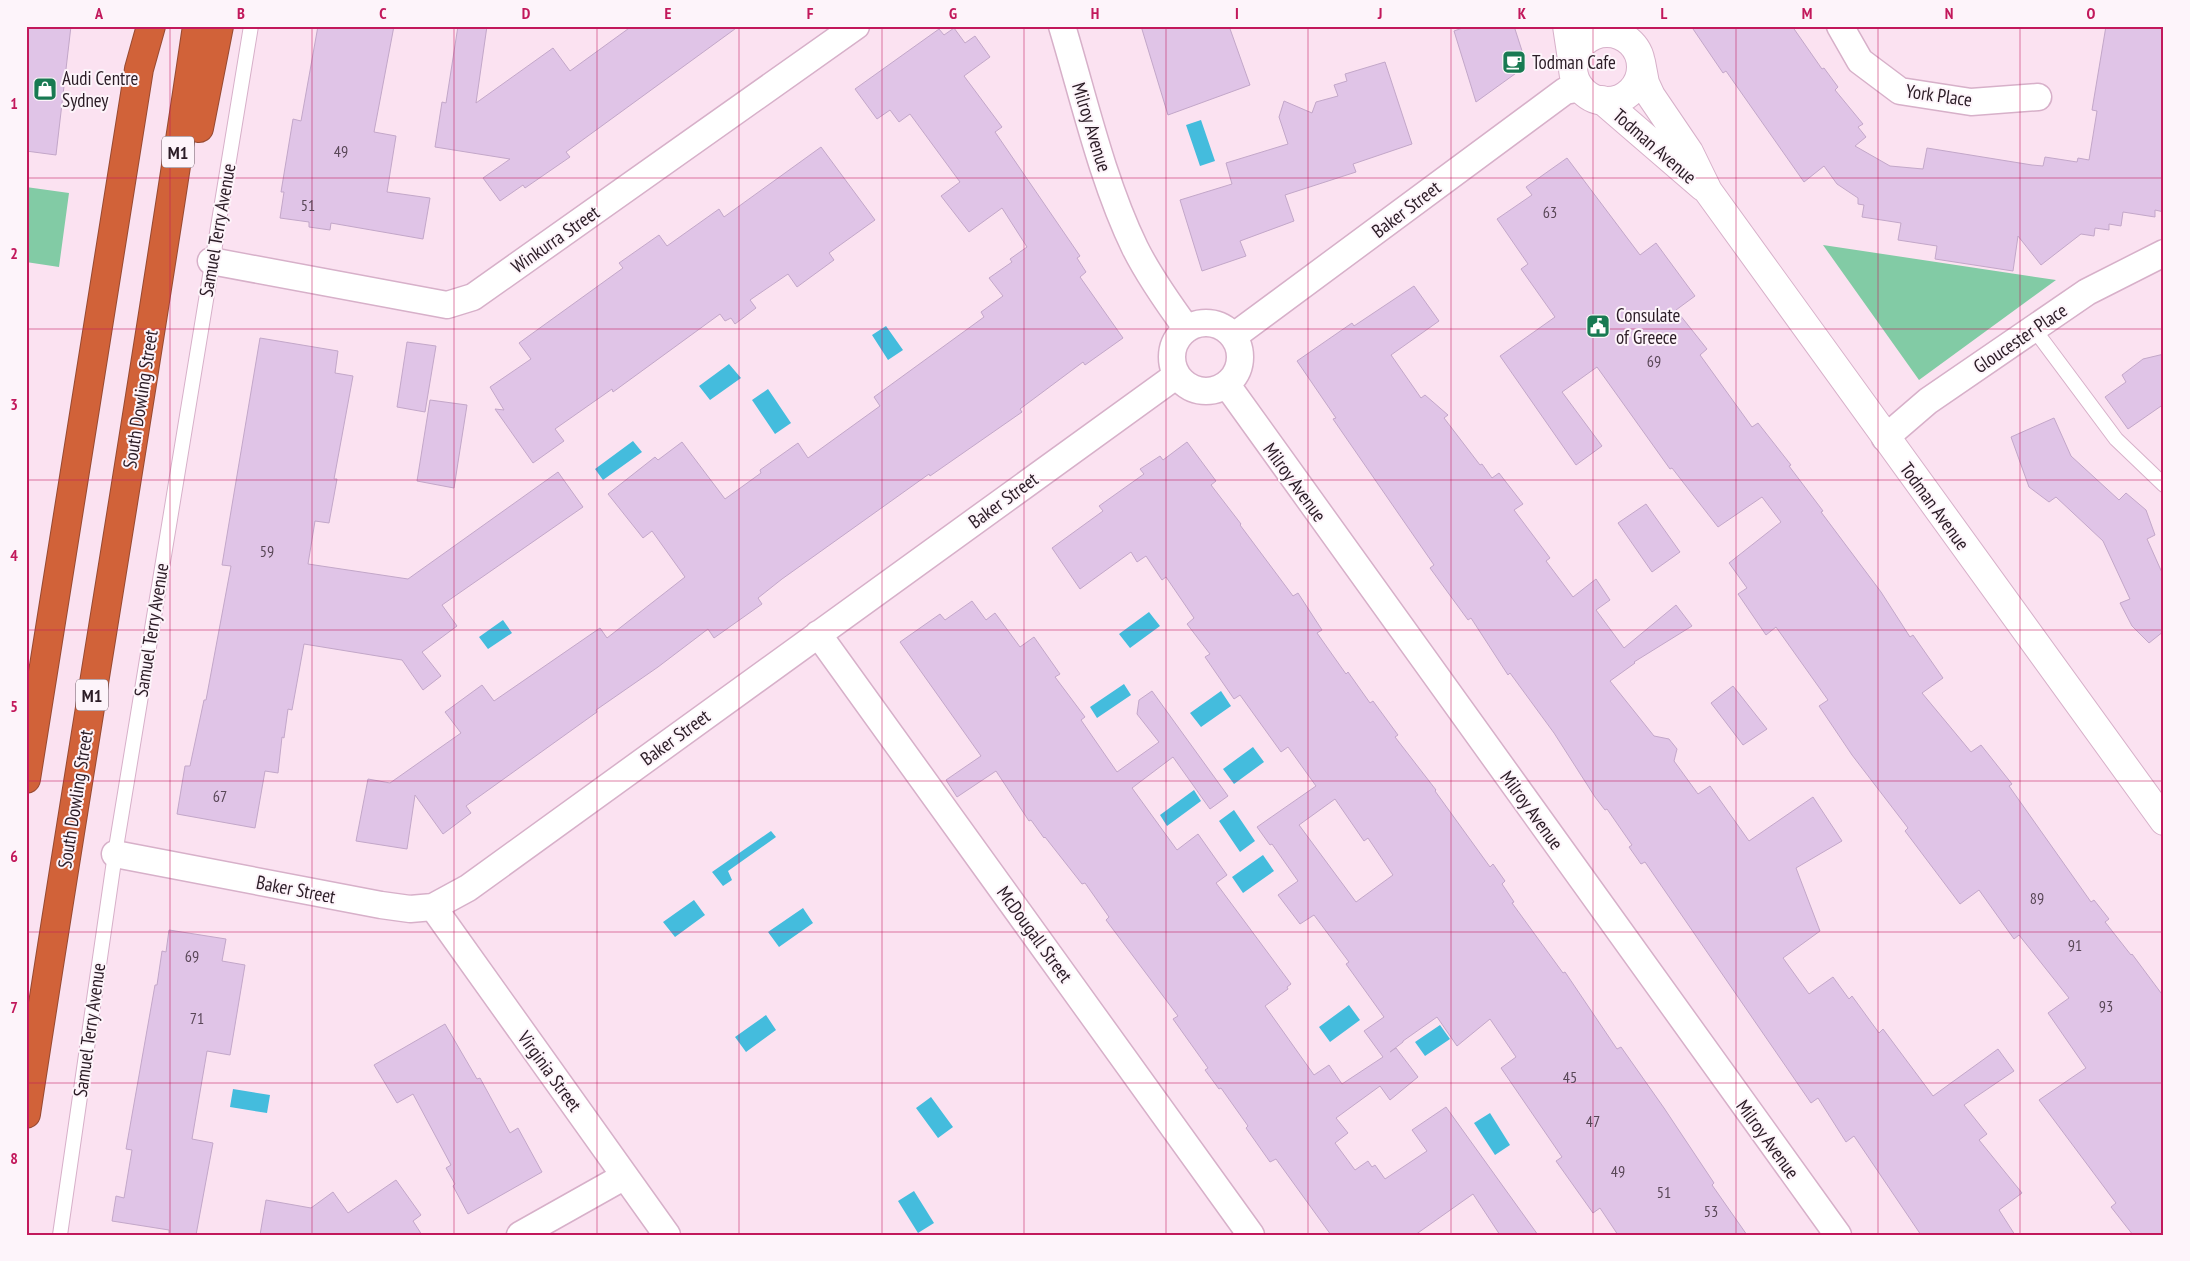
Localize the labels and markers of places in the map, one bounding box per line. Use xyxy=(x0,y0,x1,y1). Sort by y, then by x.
cafe icon: Todman Cafe xyxy=(1501,49,1527,75)
place label: Todman Cafe xyxy=(1532,50,1616,74)
place label: Audi Centre Sydney xyxy=(62,66,138,112)
shop icon: Audi Centre Sydney xyxy=(32,76,58,102)
place label: Consulate of Greece xyxy=(1616,303,1680,349)
public building icon: Consulate of Greece xyxy=(1585,313,1611,339)

